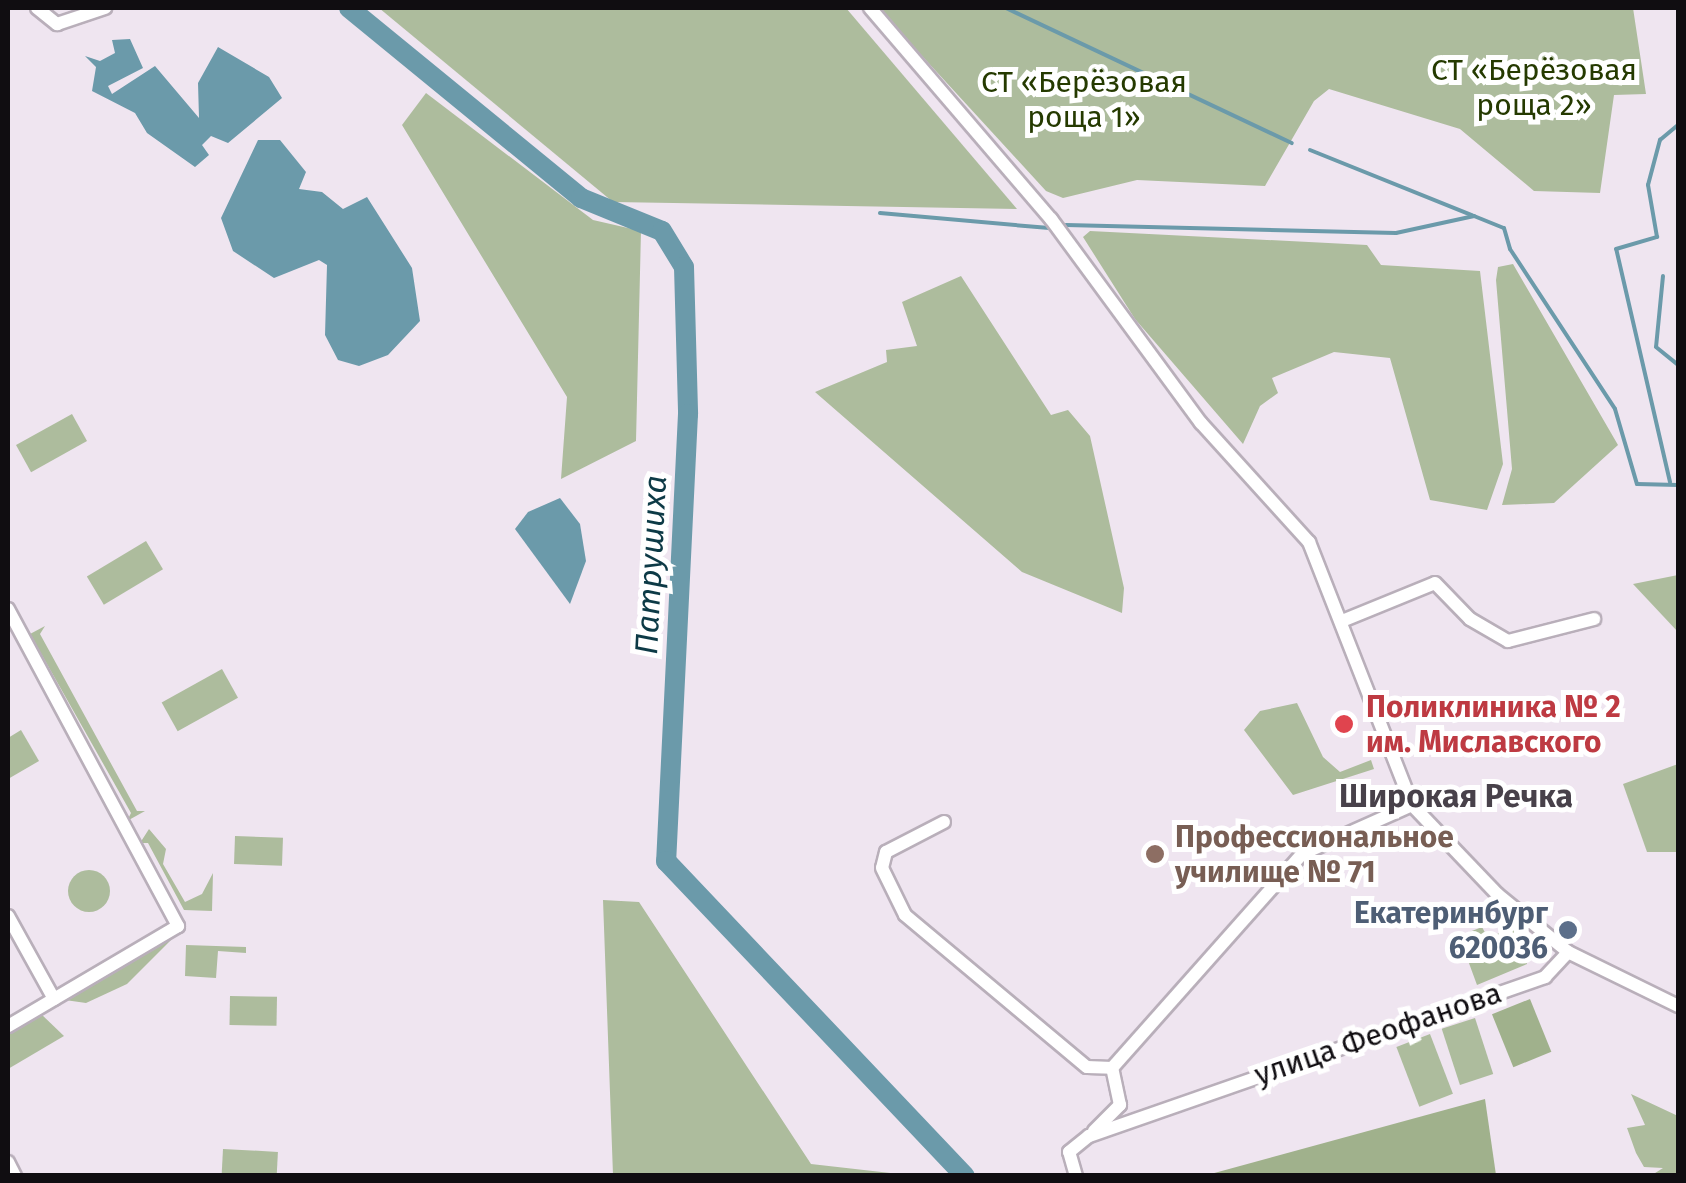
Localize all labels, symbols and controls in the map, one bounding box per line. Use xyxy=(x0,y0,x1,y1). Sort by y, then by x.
park label: СТ «Берёзовая роща 2» xyxy=(1431,52,1637,122)
park label: СТ «Берёзовая роща 1» xyxy=(981,64,1187,134)
water label: Патрушиха xyxy=(627,474,675,656)
place label: Поликлиника № 2 им. Миславского xyxy=(1366,689,1621,760)
marker: Поликлиника № 2 им. Миславского xyxy=(1331,711,1357,737)
district label: Широкая Речка xyxy=(1339,777,1573,815)
place label: Профессиональное училище № 71 xyxy=(1175,819,1454,890)
marker: Профессиональное училище № 71 xyxy=(1144,843,1166,865)
place label: Екатеринбург 620036 xyxy=(1354,895,1548,966)
marker: Екатеринбург 620036 xyxy=(1557,919,1579,941)
street label: улица Феофанова xyxy=(1250,975,1506,1093)

